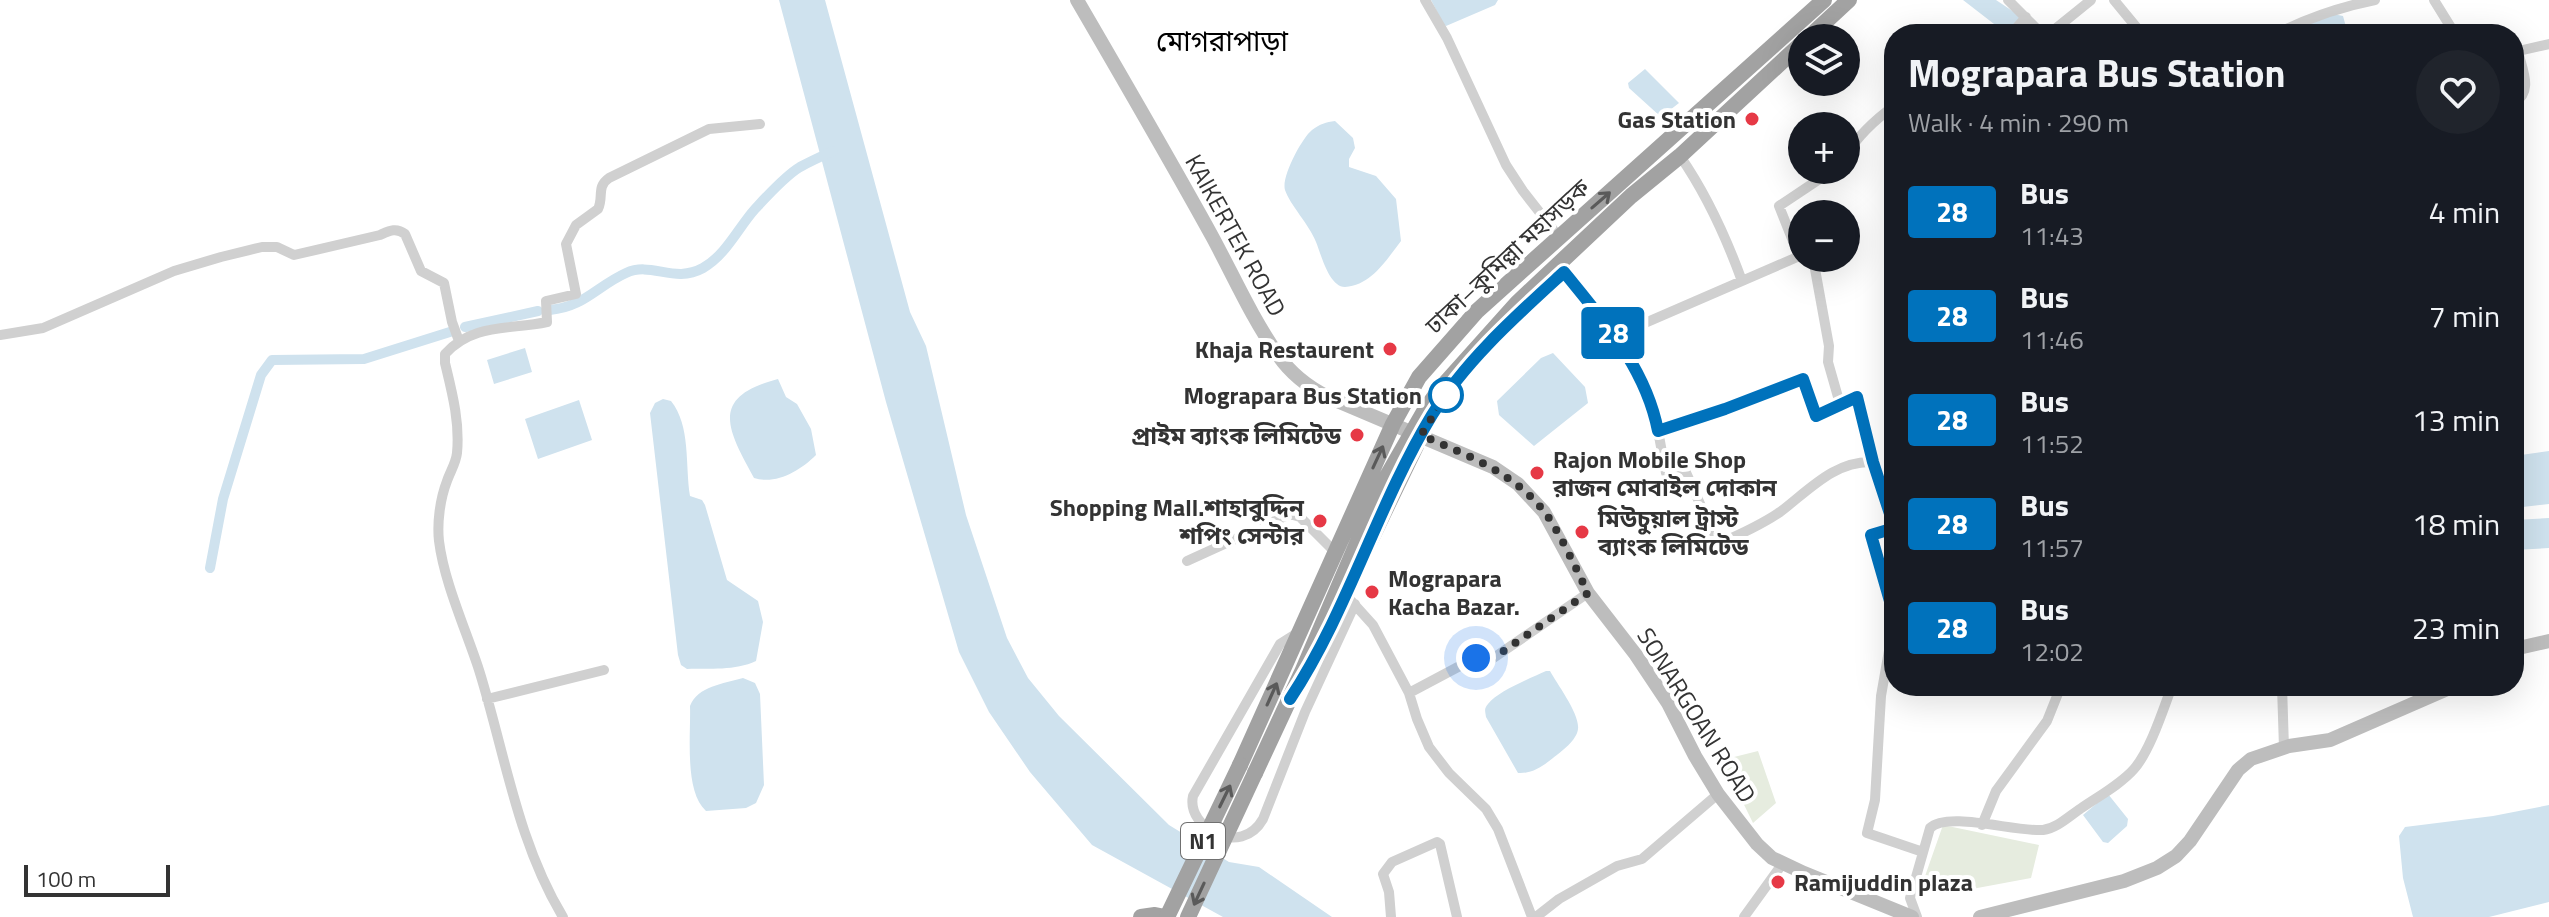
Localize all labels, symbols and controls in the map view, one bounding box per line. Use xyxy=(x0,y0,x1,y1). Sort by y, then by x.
district label: মোগরাপাড়া xyxy=(1156,19,1288,62)
map controls xyxy=(1788,24,1860,272)
button: layers xyxy=(1788,24,1860,96)
text: Mograpara Bus Station xyxy=(1908,44,2286,102)
button: heart xyxy=(2416,50,2500,134)
place label: Gas Station xyxy=(1618,101,1736,137)
text: Walk · 4 min · 290 m xyxy=(1908,103,2129,142)
marker: Gas Station xyxy=(1743,110,1761,128)
button: + xyxy=(1788,112,1860,184)
street label: KAIKERTEK ROAD xyxy=(1177,147,1295,323)
street label: ঢাকা–কুমিল্লা মহাসড়ক xyxy=(1416,170,1598,343)
text: Bus xyxy=(2020,170,2069,216)
text: 4 min xyxy=(2429,189,2500,235)
text: 28 xyxy=(1936,190,1968,233)
one-way arrow xyxy=(1590,192,1610,210)
button: − xyxy=(1788,200,1860,272)
text: 11:43 xyxy=(2020,216,2084,255)
text: Bus xyxy=(2020,274,2069,320)
text: 7 min xyxy=(2429,293,2500,339)
text: 28 xyxy=(1936,294,1968,337)
line badge: 28 xyxy=(1577,307,1649,359)
text: 28 xyxy=(1597,311,1629,354)
text: 11:46 xyxy=(2020,320,2084,359)
place label: Khaja Restaurent xyxy=(1195,331,1374,367)
marker: Khaja Restaurent xyxy=(1381,340,1399,358)
place label: Mograpara Bus Station xyxy=(1184,377,1422,413)
marker: Mograpara Bus Station xyxy=(1429,378,1463,412)
text: Bus xyxy=(2020,378,2069,424)
text: 13 min xyxy=(2412,397,2500,443)
text: 28 xyxy=(1936,398,1968,441)
place label: প্রাইম ব্যাংক লিমিটেড xyxy=(1131,417,1342,453)
text: 11:52 xyxy=(2020,424,2084,463)
marker: প্রাইম ব্যাংক লিমিটেড xyxy=(1348,426,1366,444)
place label: Rajon Mobile Shop রাজন মোবাইল দোকান xyxy=(1552,441,1778,505)
one-way arrow xyxy=(1371,445,1386,469)
marker: Rajon Mobile Shop রাজন মোবাইল দোকান xyxy=(1528,464,1546,482)
text: Bus xyxy=(2020,482,2069,528)
place label: Shopping Mall.শাহাবুদ্দিন শপিং সেন্টার xyxy=(1050,489,1305,553)
place label: মিউচুয়াল ট্রাস্ট ব্যাংক লিমিটেড xyxy=(1597,500,1749,564)
text: 18 min xyxy=(2412,501,2500,547)
text: 28 xyxy=(1936,502,1968,545)
marker: Shopping Mall.শাহাবুদ্দিন শপিং সেন্টার xyxy=(1311,512,1329,530)
marker: মিউচুয়াল ট্রাস্ট ব্যাংক লিমিটেড xyxy=(1573,523,1591,541)
text: 11:57 xyxy=(2020,528,2084,567)
place label: Mograpara Kacha Bazar. xyxy=(1388,560,1520,624)
marker: Mograpara Kacha Bazar. xyxy=(1363,583,1381,601)
text: Bus xyxy=(2020,586,2069,632)
text: 23 min xyxy=(2412,605,2500,651)
text: 28 xyxy=(1936,606,1968,649)
street label: SONARGOAN ROAD xyxy=(1629,620,1765,810)
text: 12:02 xyxy=(2020,632,2084,671)
your location xyxy=(1456,638,1496,678)
one-way arrow xyxy=(1265,682,1280,707)
one-way arrow xyxy=(1218,785,1233,809)
road number: N1 xyxy=(1181,823,1225,859)
scale bar xyxy=(24,861,170,897)
text: 100 m xyxy=(36,862,96,896)
place label: Ramijuddin plaza xyxy=(1794,864,1973,900)
marker: Ramijuddin plaza xyxy=(1769,873,1787,891)
one-way arrow xyxy=(1191,882,1206,906)

